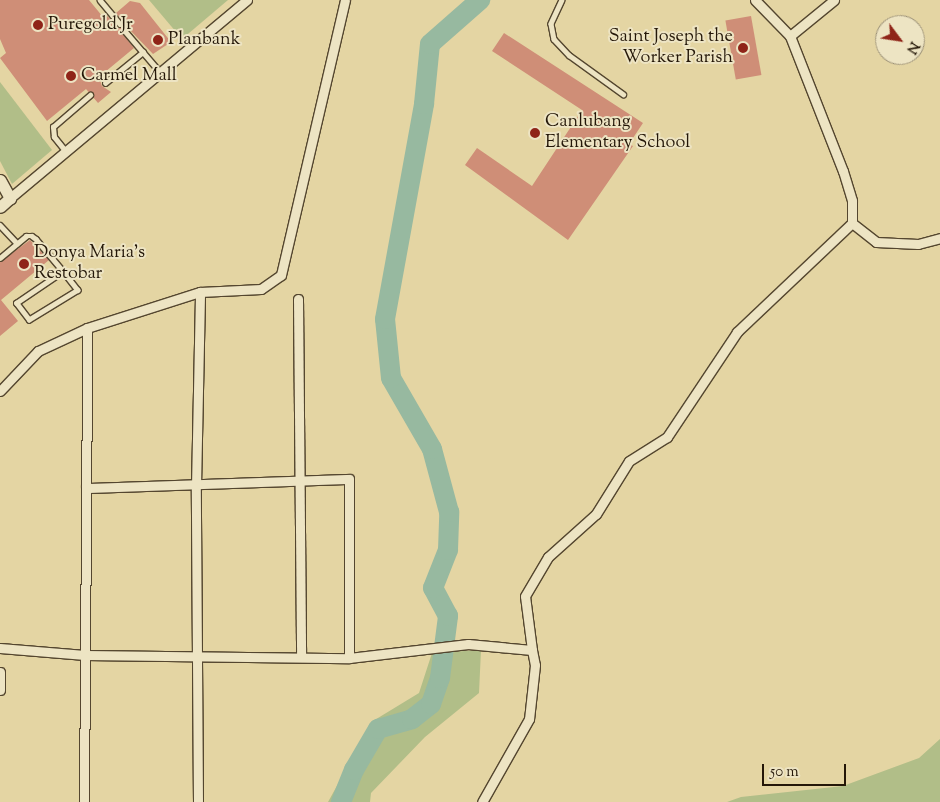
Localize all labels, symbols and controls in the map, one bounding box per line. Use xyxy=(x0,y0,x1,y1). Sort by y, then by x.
place label: Puregold Jr xyxy=(48,14,133,36)
north arrow xyxy=(875,15,925,65)
marker: Puregold Jr xyxy=(32,19,44,31)
place label: Saint Joseph the Worker Parish xyxy=(609,27,733,70)
place label: Planbank xyxy=(168,29,241,51)
marker: Planbank xyxy=(152,34,164,46)
text: N xyxy=(901,37,923,57)
marker: Saint Joseph the Worker Parish xyxy=(737,42,749,54)
place label: Carmel Mall xyxy=(81,65,177,87)
marker: Carmel Mall xyxy=(65,70,77,82)
place label: Canlubang Elementary School xyxy=(545,112,690,154)
marker: Canlubang Elementary School xyxy=(529,127,541,139)
place label: Donya Maria's Restobar xyxy=(34,243,145,286)
marker: Donya Maria's Restobar xyxy=(18,258,30,270)
scale bar xyxy=(765,754,849,786)
text: 50 m xyxy=(770,762,799,783)

